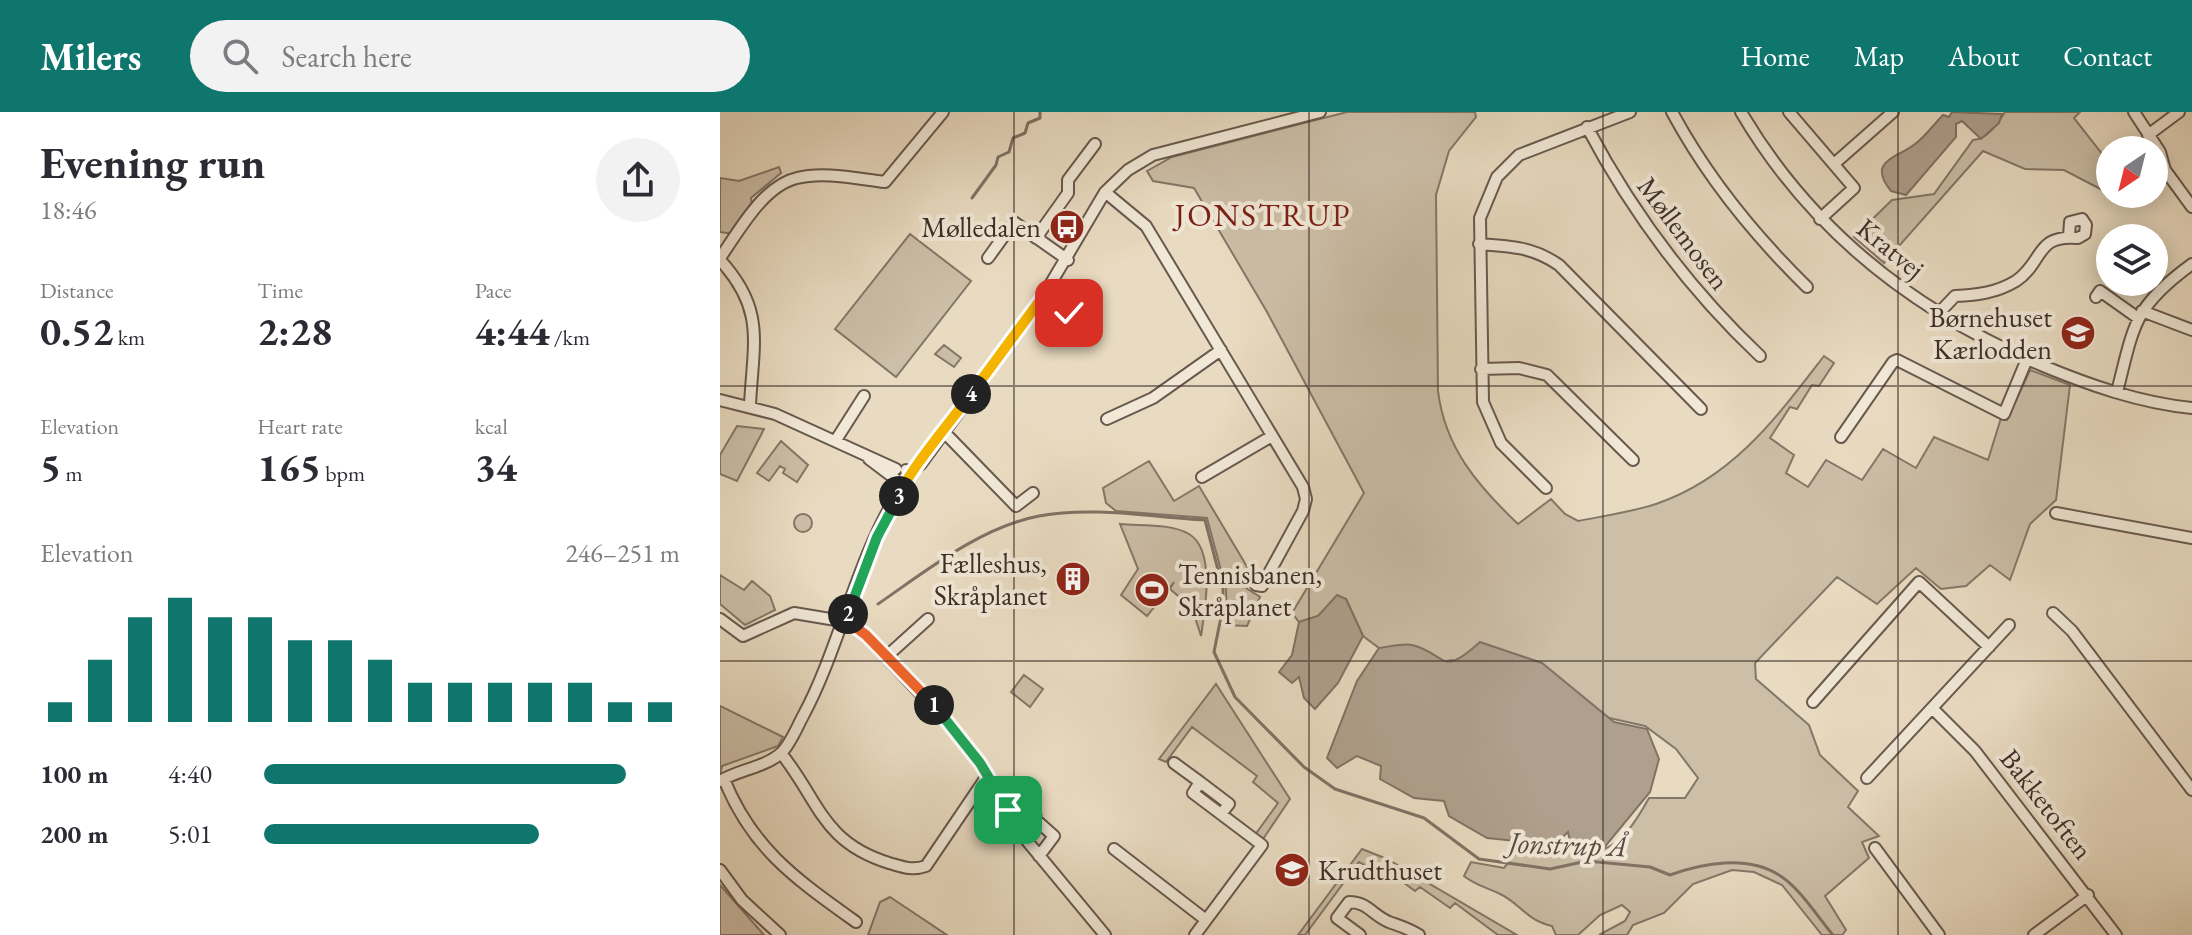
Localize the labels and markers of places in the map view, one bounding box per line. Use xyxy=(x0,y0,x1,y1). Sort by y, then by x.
bus stop icon: Mølledalen xyxy=(1048,208,1086,246)
place label: Mølledalen xyxy=(921,209,1041,245)
pin xyxy=(1035,279,1103,347)
place label: Børnehuset Kærlodden xyxy=(1929,299,2052,367)
school or university icon: Børnehuset Kærlodden xyxy=(2059,314,2097,352)
pin: 4 xyxy=(951,374,991,414)
pin: 3 xyxy=(879,476,919,516)
place label: Fælleshus, Skråplanet xyxy=(934,545,1047,613)
place label: Tennisbanen, Skråplanet xyxy=(1178,556,1322,624)
building icon: Fælleshus, Skråplanet xyxy=(1054,560,1092,598)
sports icon: Tennisbanen, Skråplanet xyxy=(1133,571,1171,609)
pin: 2 xyxy=(828,594,868,634)
pin: 1 xyxy=(914,685,954,725)
pin xyxy=(974,776,1042,844)
school or university icon: Krudthuset xyxy=(1273,851,1311,889)
place label: Krudthuset xyxy=(1318,852,1442,888)

